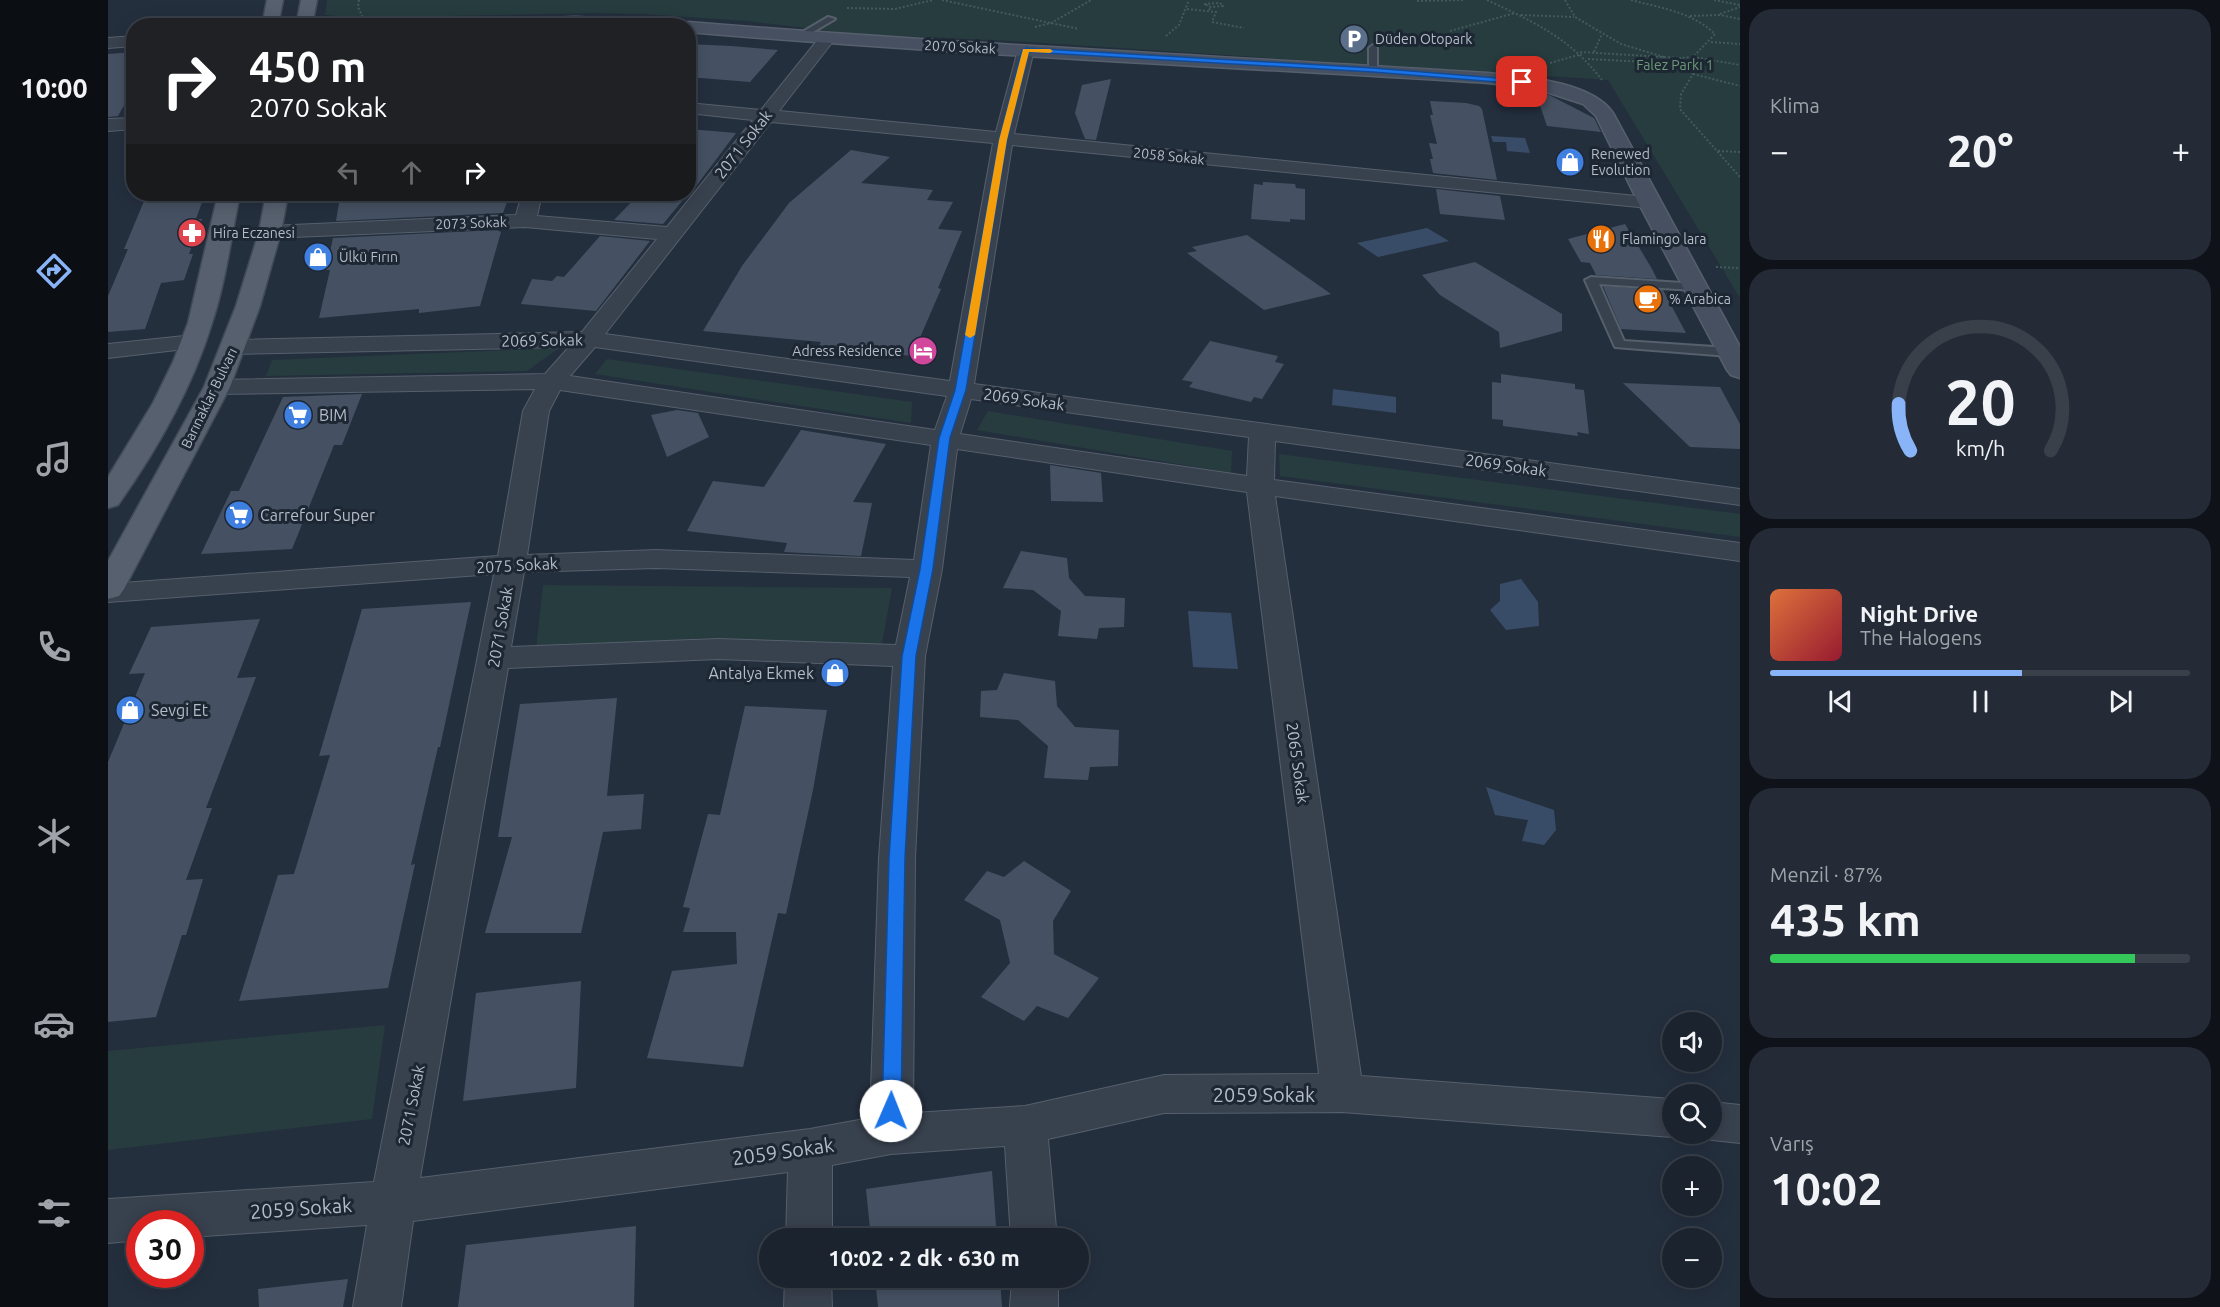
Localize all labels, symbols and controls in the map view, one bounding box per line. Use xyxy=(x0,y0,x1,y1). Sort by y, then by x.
parking icon: Düden Otopark xyxy=(1338,23,1370,55)
place label: Düden Otopark xyxy=(1375,31,1472,47)
street label: 2070 Sokak xyxy=(924,37,996,57)
icon: right xyxy=(150,42,228,120)
text: 450 m xyxy=(249,43,366,90)
pin xyxy=(1496,56,1547,107)
park label: Falez Parkı 1 xyxy=(1636,57,1714,73)
icon: arrive xyxy=(1505,65,1538,98)
text: 10:00 xyxy=(20,73,88,103)
text: 2070 Sokak xyxy=(249,92,387,122)
text: Klima xyxy=(1770,94,1820,117)
street label: 2071 Sokak xyxy=(711,106,775,182)
text: 20° xyxy=(1947,125,2013,176)
text: − xyxy=(1770,132,1789,169)
text: + xyxy=(2171,132,2190,169)
street label: 2058 Sokak xyxy=(1133,144,1205,168)
shop icon: Renewed Evolution xyxy=(1554,146,1586,178)
place label: Renewed Evolution xyxy=(1591,146,1650,178)
icon: left xyxy=(332,156,365,189)
icon: ahead xyxy=(395,156,428,189)
icon: right xyxy=(458,156,491,189)
street label: 2073 Sokak xyxy=(435,214,507,232)
pharmacy icon: Hira Eczanesi xyxy=(176,217,208,249)
restaurant icon: Flamingo lara xyxy=(1585,223,1617,255)
place label: Hira Eczanesi xyxy=(213,225,295,241)
place label: Flamingo lara xyxy=(1622,231,1707,247)
shop icon: Ülkü Fırın xyxy=(302,241,334,273)
place label: Ülkü Fırın xyxy=(339,248,398,265)
icon: directions xyxy=(33,250,75,292)
cafe icon: % Arabica xyxy=(1632,283,1664,315)
place label: % Arabica xyxy=(1669,291,1731,307)
street label: 2069 Sokak xyxy=(501,330,583,350)
hotel icon: Adress Residence xyxy=(907,335,939,367)
place label: Adress Residence xyxy=(792,343,902,359)
street label: Barınaklar Bulvarı xyxy=(178,345,240,451)
text: 20 xyxy=(1945,367,2015,437)
street label: 2069 Sokak xyxy=(982,384,1066,414)
supermarket icon: BIM xyxy=(282,399,314,431)
place label: BIM xyxy=(319,406,347,424)
text: km/h xyxy=(1955,436,2005,460)
icon: music xyxy=(33,438,75,480)
street label: 2069 Sokak xyxy=(1464,450,1548,480)
supermarket icon: Carrefour Super xyxy=(223,499,255,531)
place label: Carrefour Super xyxy=(260,506,375,524)
street label: 2075 Sokak xyxy=(476,554,558,576)
street label: 2071 Sokak xyxy=(484,585,516,669)
text: Night Drive xyxy=(1860,601,1978,626)
icon: phone xyxy=(33,626,75,668)
text: The Halogens xyxy=(1860,626,1982,649)
shop icon: Antalya Ekmek xyxy=(819,657,851,689)
place label: Antalya Ekmek xyxy=(708,664,814,682)
icon: previous xyxy=(1824,685,1857,718)
icon: pause xyxy=(1964,685,1997,718)
icon: next xyxy=(2104,685,2137,718)
shop icon: Sevgi Et xyxy=(114,694,146,726)
place label: Sevgi Et xyxy=(151,701,209,719)
street label: 2065 Sokak xyxy=(1283,721,1313,805)
icon: climate xyxy=(33,815,75,857)
text: Menzil · 87% xyxy=(1770,863,1883,886)
text: 435 km xyxy=(1770,894,1921,945)
icon: car xyxy=(33,1003,75,1045)
map controls xyxy=(1662,1012,1722,1288)
button: sound xyxy=(1662,1012,1722,1072)
street label: 2071 Sokak xyxy=(394,1063,428,1147)
position arrow xyxy=(859,1079,923,1143)
street label: 2059 Sokak xyxy=(1213,1083,1315,1106)
button: search xyxy=(1662,1084,1722,1144)
street label: 2059 Sokak xyxy=(731,1132,835,1170)
text: Varış xyxy=(1770,1132,1814,1155)
button: + xyxy=(1662,1156,1722,1216)
text: 10:02 xyxy=(1770,1163,1883,1214)
icon: filters xyxy=(33,1192,75,1234)
street label: 2059 Sokak xyxy=(249,1193,353,1223)
speed limit sign: 30 xyxy=(126,1210,204,1288)
button: − xyxy=(1662,1228,1722,1288)
text: 10:02 · 2 dk · 630 m xyxy=(828,1245,1020,1270)

